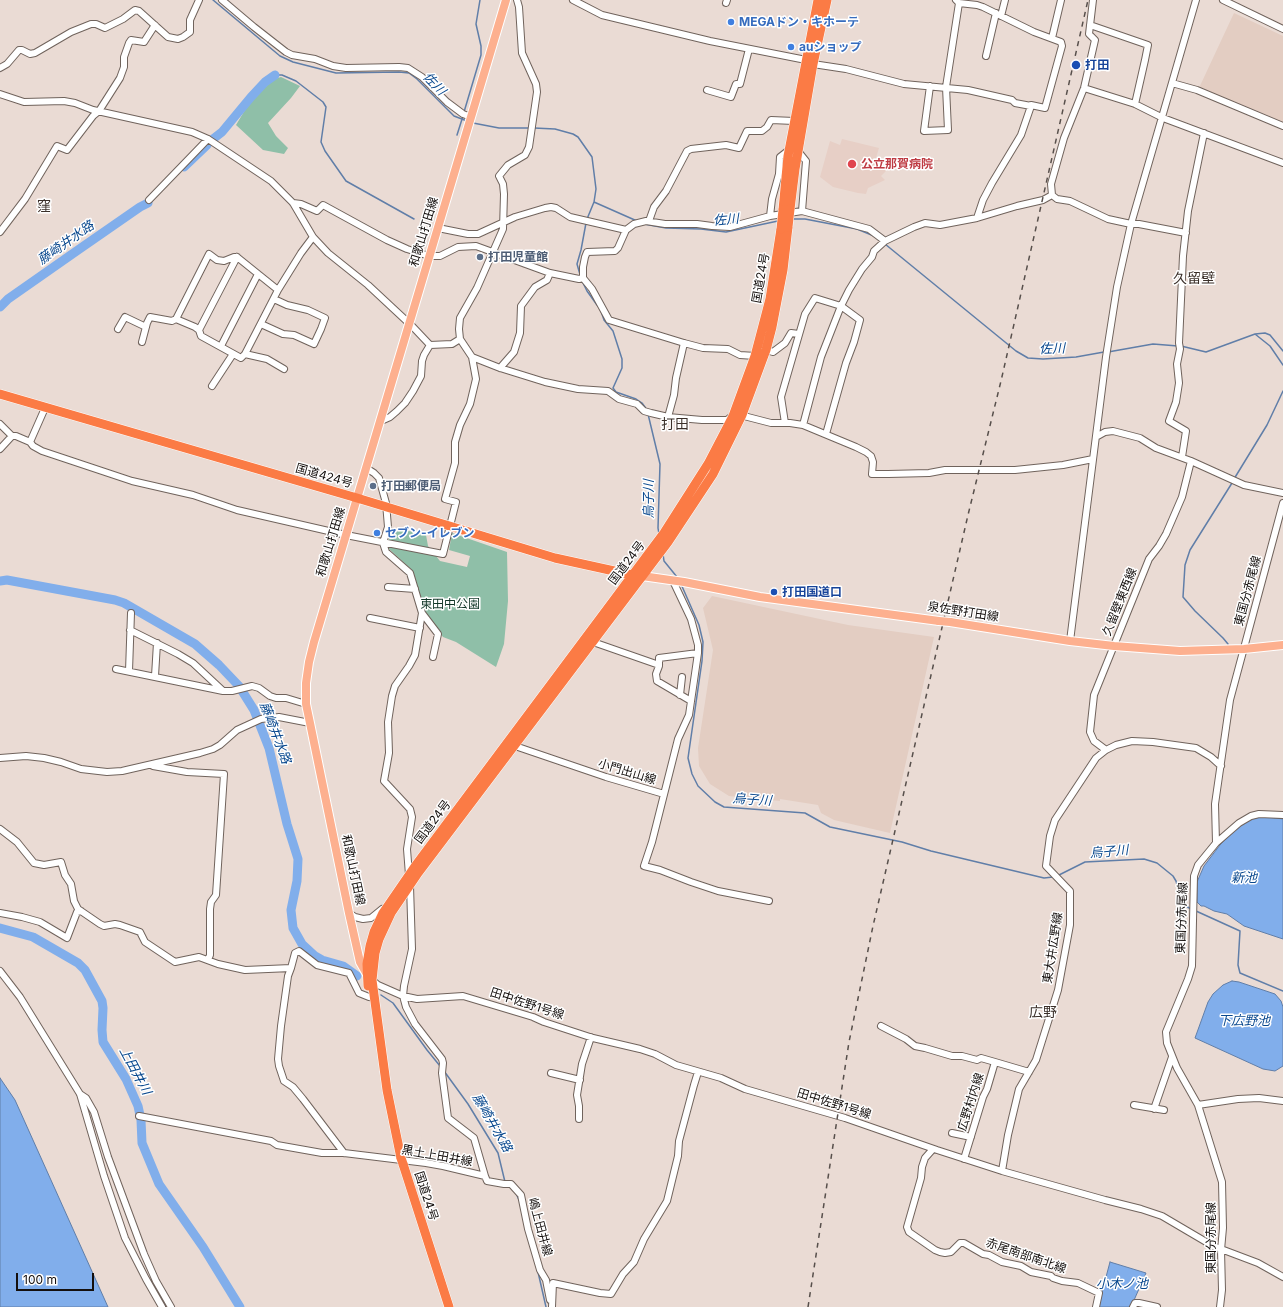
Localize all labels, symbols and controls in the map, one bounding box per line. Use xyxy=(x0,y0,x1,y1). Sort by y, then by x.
place label: MEGAドン・キホーテ xyxy=(739,15,859,29)
marker: MEGAドン・キホーテ xyxy=(726,17,736,27)
place label: auショップ xyxy=(799,40,861,54)
marker: auショップ xyxy=(786,42,796,52)
place label: 打田 xyxy=(1085,58,1109,72)
marker: 打田 xyxy=(1070,59,1082,71)
water label: 佐川 xyxy=(419,69,449,99)
place label: 公立那賀病院 xyxy=(861,157,933,171)
marker: 公立那賀病院 xyxy=(846,158,858,170)
street label: 和歌山打田線 xyxy=(407,195,441,269)
district label: 窪 xyxy=(37,199,51,215)
water label: 佐川 xyxy=(712,211,740,229)
water label: 藤崎井水路 xyxy=(35,218,97,268)
place label: 打田児童館 xyxy=(488,250,548,264)
marker: 打田児童館 xyxy=(475,252,485,262)
street label: 国道24号 xyxy=(749,252,773,304)
district label: 久留壁 xyxy=(1173,271,1215,287)
water label: 佐川 xyxy=(1039,341,1065,357)
district label: 打田 xyxy=(661,417,689,433)
street label: 国道424号 xyxy=(294,461,354,491)
place label: 打田郵便局 xyxy=(381,479,441,493)
water label: 烏子川 xyxy=(641,480,657,518)
marker: 打田郵便局 xyxy=(368,481,378,491)
street label: 和歌山打田線 xyxy=(314,505,348,579)
place label: セブン-イレブン xyxy=(385,526,475,540)
marker: セブン-イレブン xyxy=(372,528,382,538)
street label: 国道24号 xyxy=(606,538,648,588)
street label: 東国分赤尾線 xyxy=(1232,554,1264,628)
street label: 久留壁東西線 xyxy=(1100,566,1140,638)
place label: 打田国道口 xyxy=(782,585,842,599)
marker: 打田国道口 xyxy=(769,587,779,597)
park label: 東田中公園 xyxy=(420,597,480,611)
street label: 泉佐野打田線 xyxy=(926,599,1000,625)
water label: 藤崎井水路 xyxy=(256,700,294,766)
street label: 小門出山線 xyxy=(596,756,658,788)
water label: 烏子川 xyxy=(732,791,772,809)
street label: 国道24号 xyxy=(412,797,454,847)
street label: 和歌山打田線 xyxy=(338,833,368,907)
water label: 烏子川 xyxy=(1089,843,1129,861)
water label: 新池 xyxy=(1231,870,1257,886)
street label: 東国分赤尾線 xyxy=(1174,882,1190,954)
street label: 東大井広野線 xyxy=(1040,911,1066,985)
street label: 田中佐野1号線 xyxy=(488,985,566,1023)
district label: 広野 xyxy=(1029,1005,1057,1021)
water label: 下広野池 xyxy=(1218,1013,1270,1029)
water label: 上田井川 xyxy=(116,1044,154,1098)
street label: 広野村内線 xyxy=(955,1071,987,1133)
street label: 田中佐野1号線 xyxy=(795,1086,873,1122)
water label: 藤崎井水路 xyxy=(469,1091,515,1155)
street label: 黒土上田井線 xyxy=(400,1143,474,1169)
street label: 国道24号 xyxy=(411,1170,441,1222)
street label: 嶋上田井線 xyxy=(525,1196,555,1258)
street label: 東国分赤尾線 xyxy=(1204,1202,1218,1274)
street label: 赤尾南部南北線 xyxy=(984,1236,1068,1276)
scale bar xyxy=(18,1265,96,1291)
text: 100 m xyxy=(23,1272,57,1287)
water label: 小木ノ池 xyxy=(1096,1276,1148,1292)

